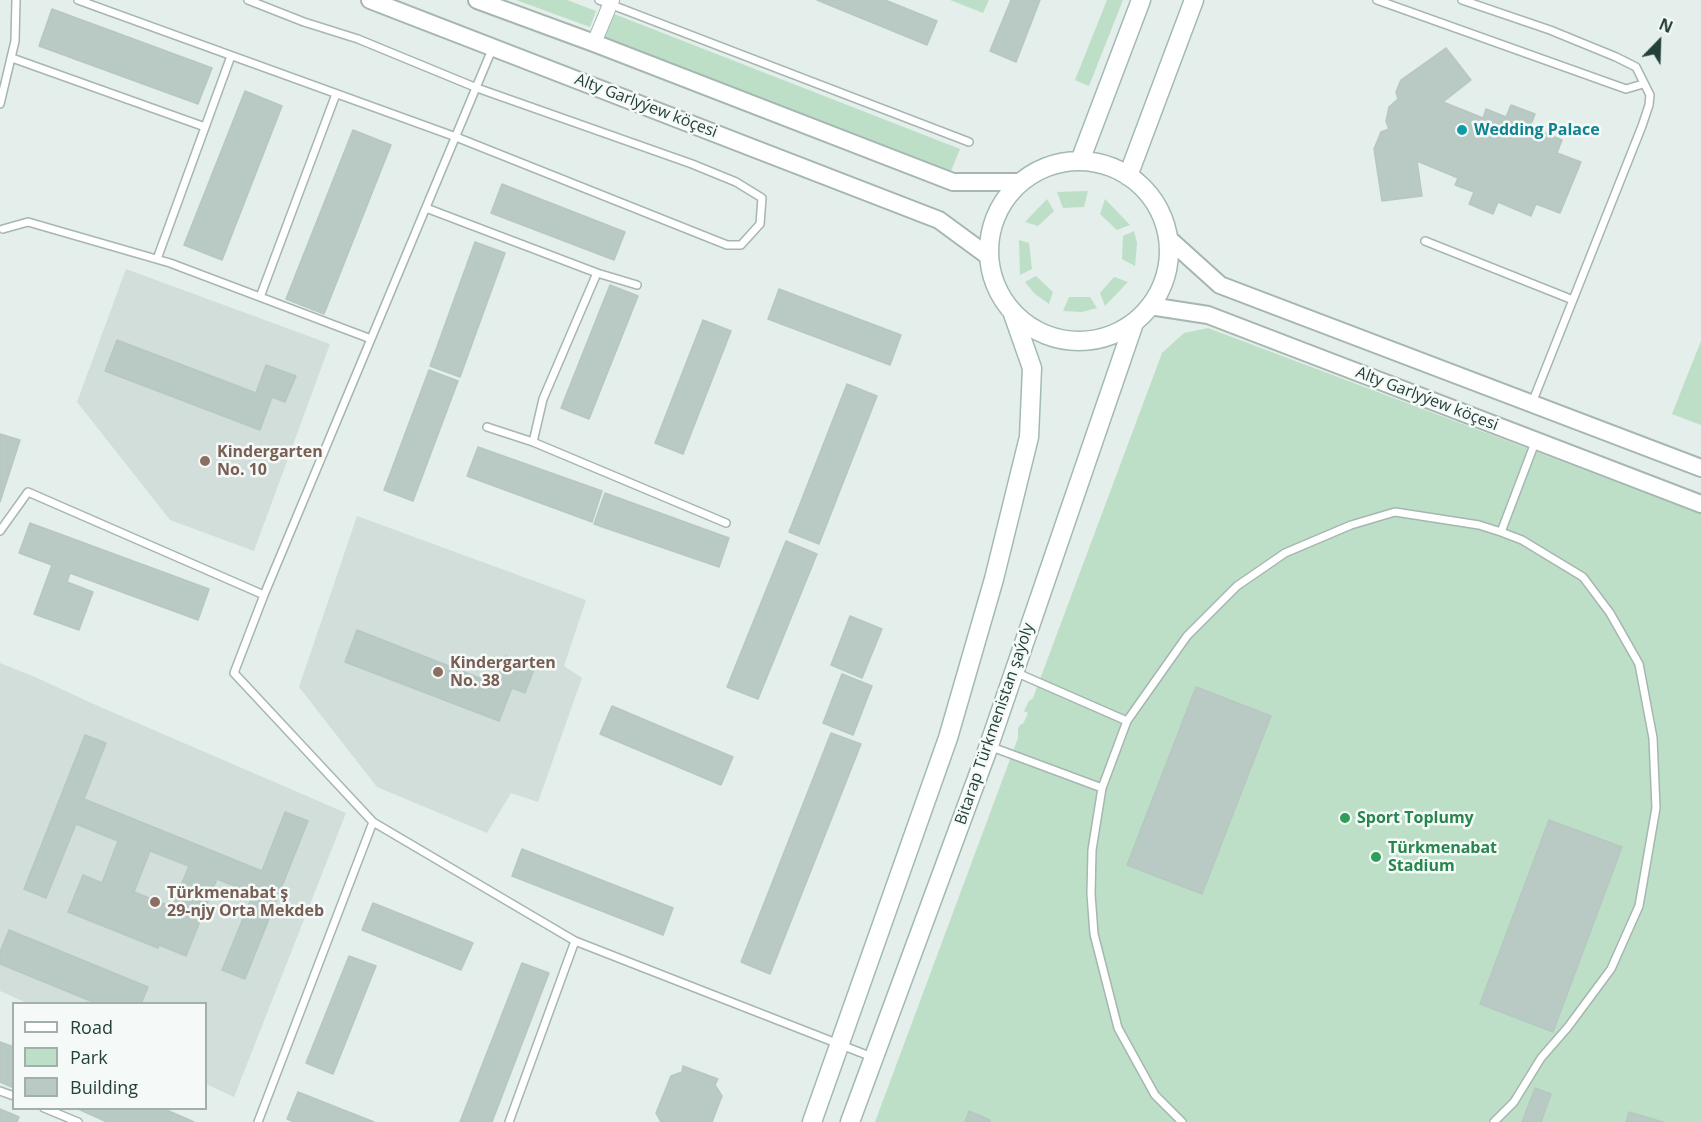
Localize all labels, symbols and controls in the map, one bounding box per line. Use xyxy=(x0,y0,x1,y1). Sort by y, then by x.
north arrow xyxy=(1629,12,1689,72)
text: N xyxy=(1656,13,1676,38)
street label: Alty Garlyýew köçesi xyxy=(572,70,720,142)
place label: Wedding Palace xyxy=(1474,120,1600,140)
marker: Wedding Palace xyxy=(1455,123,1469,137)
street label: Alty Garlyýew köçesi xyxy=(1353,363,1501,435)
place label: Kindergarten No. 10 xyxy=(217,442,323,480)
marker: Kindergarten No. 10 xyxy=(198,454,212,468)
street label: Bitarap Türkmenistan şaýoly xyxy=(951,621,1039,827)
place label: Kindergarten No. 38 xyxy=(450,653,556,691)
marker: Kindergarten No. 38 xyxy=(431,665,445,679)
place label: Sport Toplumy xyxy=(1357,808,1474,828)
marker: Sport Toplumy xyxy=(1338,811,1352,825)
place label: Türkmenabat Stadium xyxy=(1388,838,1497,876)
marker: Türkmenabat Stadium xyxy=(1369,850,1383,864)
place label: Türkmenabat ş 29-njy Orta Mekdeb xyxy=(167,883,324,921)
marker: Türkmenabat ş 29-njy Orta Mekdeb xyxy=(148,895,162,909)
legend xyxy=(12,1002,207,1110)
text: Road xyxy=(70,1015,113,1039)
text: Park xyxy=(70,1045,108,1069)
text: Building xyxy=(70,1075,138,1099)

